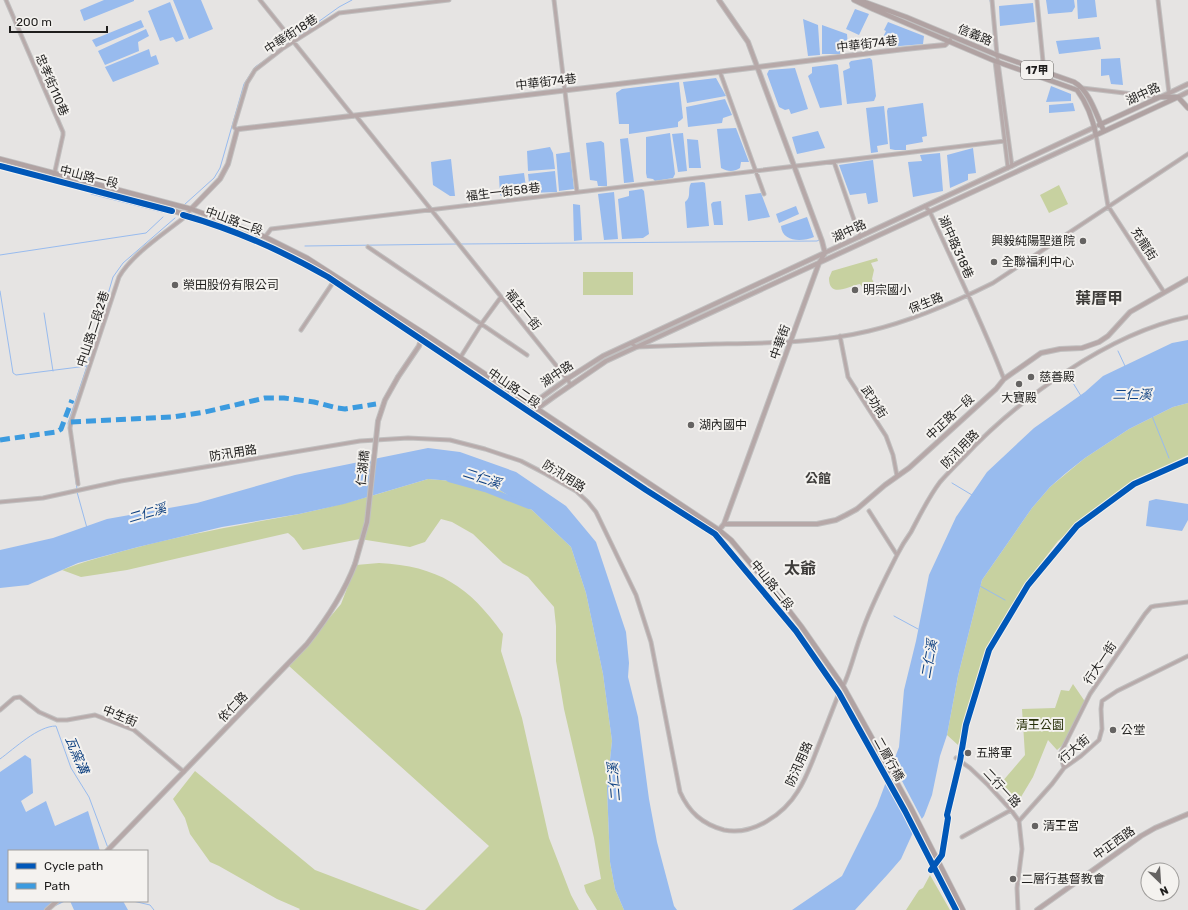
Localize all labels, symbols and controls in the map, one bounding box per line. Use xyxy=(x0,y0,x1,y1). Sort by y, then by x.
scale bar xyxy=(10,8,107,34)
street label: 中華街18巷 xyxy=(262,12,320,56)
text: 200 m xyxy=(16,15,52,29)
street label: 信義路 xyxy=(956,22,994,48)
street label: 中華街74巷 xyxy=(836,33,898,55)
street label: 忠孝街110巷 xyxy=(33,52,71,118)
road number: 17甲 xyxy=(1021,61,1053,79)
street label: 中華街74巷 xyxy=(515,71,577,93)
street label: 湖中路 xyxy=(1124,80,1162,108)
street label: 中山路一段 xyxy=(58,163,120,191)
street label: 福生一街58巷 xyxy=(465,180,541,204)
street label: 中山路二段 xyxy=(203,204,265,238)
street label: 湖中路318巷 xyxy=(936,213,976,281)
street label: 湖中路 xyxy=(830,217,868,245)
street label: 充龍街 xyxy=(1128,225,1160,263)
place label: 興毅純陽聖道院 xyxy=(991,234,1075,248)
marker: 興毅純陽聖道院 xyxy=(1078,236,1088,246)
place label: 全聯福利中心 xyxy=(1002,255,1074,269)
marker: 全聯福利中心 xyxy=(989,257,999,267)
place label: 榮田股份有限公司 xyxy=(183,278,279,292)
marker: 榮田股份有限公司 xyxy=(170,280,180,290)
place label: 明宗國小 xyxy=(863,283,911,297)
marker: 明宗國小 xyxy=(850,285,860,295)
street label: 福生一街 xyxy=(502,287,544,333)
street label: 中山路二段2巷 xyxy=(74,289,112,369)
district label: 葉厝甲 xyxy=(1075,289,1123,308)
street label: 保生路 xyxy=(907,290,945,316)
street label: 中華街 xyxy=(767,323,793,361)
street label: 湖中路 xyxy=(538,358,576,390)
street label: 中山路二段 xyxy=(485,365,543,411)
place label: 慈善殿 xyxy=(1039,370,1075,384)
marker: 慈善殿 xyxy=(1026,372,1036,382)
marker: 大寶殿 xyxy=(1014,379,1024,389)
street label: 武功街 xyxy=(858,383,890,421)
water label: 二仁溪 xyxy=(1112,387,1153,402)
street label: 中正路一段 xyxy=(923,391,977,443)
place label: 大寶殿 xyxy=(1001,391,1037,405)
place label: 湖內國中 xyxy=(699,418,747,432)
marker: 湖內國中 xyxy=(686,420,696,430)
street label: 防汛用路 xyxy=(938,427,982,471)
street label: 防汛用路 xyxy=(208,442,258,464)
street label: 仁湖橋 xyxy=(354,449,372,487)
street label: 防汛用路 xyxy=(540,457,588,495)
water label: 二仁溪 xyxy=(461,465,505,492)
district label: 公館 xyxy=(805,471,831,486)
water label: 二仁溪 xyxy=(126,500,170,526)
street label: 中山路二段 xyxy=(748,557,796,613)
district label: 太爺 xyxy=(784,559,816,578)
water label: 二仁溪 xyxy=(918,637,940,680)
street label: 行大一街 xyxy=(1081,639,1119,687)
street label: 依仁路 xyxy=(215,689,251,725)
street label: 中生街 xyxy=(101,703,139,729)
park label: 清王公園 xyxy=(1016,718,1064,732)
place label: 公堂 xyxy=(1121,723,1145,737)
marker: 公堂 xyxy=(1108,725,1118,735)
street label: 行大街 xyxy=(1056,732,1092,766)
water label: 瓦窯溝 xyxy=(62,734,92,778)
street label: 二層行橋 xyxy=(871,735,907,783)
street label: 防汛用路 xyxy=(783,739,815,789)
place label: 五將軍 xyxy=(976,746,1012,760)
marker: 五將軍 xyxy=(963,748,973,758)
water label: 二仁溪 xyxy=(605,760,623,802)
street label: 二行一路 xyxy=(981,766,1023,810)
place label: 清王宮 xyxy=(1043,819,1079,833)
marker: 清王宮 xyxy=(1030,821,1040,831)
street label: 中正西路 xyxy=(1090,823,1138,863)
legend xyxy=(8,850,148,902)
text: Cycle path xyxy=(44,859,103,873)
north arrow xyxy=(1140,862,1180,902)
place label: 二層行基督教會 xyxy=(1021,872,1105,886)
marker: 二層行基督教會 xyxy=(1008,874,1018,884)
text: Path xyxy=(44,879,70,893)
text: N xyxy=(1158,883,1170,898)

